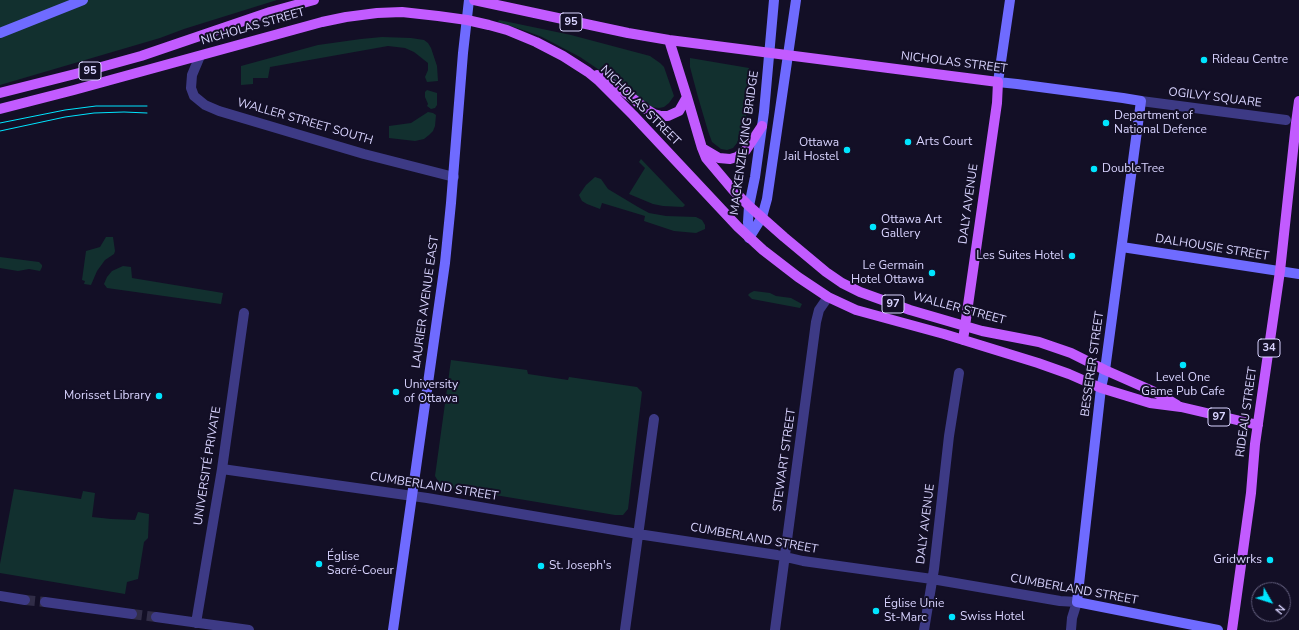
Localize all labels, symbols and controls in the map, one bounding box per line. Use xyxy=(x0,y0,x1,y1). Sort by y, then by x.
street label: NICHOLAS STREET xyxy=(199,5,307,49)
road number: 95 xyxy=(560,13,582,31)
street label: NICHOLAS STREET xyxy=(900,49,1008,77)
place label: Rideau Centre xyxy=(1212,53,1288,67)
marker: Rideau Centre xyxy=(1199,55,1209,65)
road number: 95 xyxy=(79,62,101,80)
street label: NICHOLAS STREET xyxy=(597,63,683,149)
street label: MACKENZIE KING BRIDGE xyxy=(728,70,762,216)
street label: OGILVY SQUARE xyxy=(1167,85,1263,111)
street label: WALLER STREET SOUTH xyxy=(235,96,375,148)
place label: Department of National Defence xyxy=(1114,109,1207,137)
marker: Department of National Defence xyxy=(1101,118,1111,128)
place label: Arts Court xyxy=(916,135,972,149)
place label: Ottawa Jail Hostel xyxy=(784,136,839,164)
marker: Arts Court xyxy=(903,137,913,147)
marker: Ottawa Jail Hostel xyxy=(842,145,852,155)
place label: DoubleTree xyxy=(1102,162,1164,176)
street label: DALY AVENUE xyxy=(956,163,982,245)
marker: DoubleTree xyxy=(1089,164,1099,174)
place label: Ottawa Art Gallery xyxy=(881,213,942,241)
marker: Ottawa Art Gallery xyxy=(868,222,878,232)
street label: DALHOUSIE STREET xyxy=(1154,232,1270,264)
street label: LAURIER AVENUE EAST xyxy=(410,235,442,369)
place label: Les Suites Hotel xyxy=(976,249,1064,263)
marker: Les Suites Hotel xyxy=(1067,251,1077,261)
place label: Le Germain Hotel Ottawa xyxy=(851,259,924,287)
marker: Le Germain Hotel Ottawa xyxy=(927,268,937,278)
street label: WALLER STREET xyxy=(911,290,1007,328)
road number: 97 xyxy=(882,295,904,313)
street label: BESSERER STREET xyxy=(1078,310,1108,418)
road number: 34 xyxy=(1258,339,1280,357)
marker: Level One Game Pub Cafe xyxy=(1178,360,1188,370)
street label: RIDEAU STREET xyxy=(1234,366,1260,458)
place label: Level One Game Pub Cafe xyxy=(1141,371,1225,399)
place label: University of Ottawa xyxy=(404,378,458,406)
marker: University of Ottawa xyxy=(391,387,401,397)
place label: Morisset Library xyxy=(64,389,151,403)
marker: Morisset Library xyxy=(154,391,164,401)
street label: UNIVERSITÉ PRIVATE xyxy=(191,406,225,526)
street label: STEWART STREET xyxy=(771,407,799,513)
road number: 97 xyxy=(1208,408,1230,426)
street label: CUMBERLAND STREET xyxy=(369,470,499,504)
street label: DALY AVENUE xyxy=(914,483,938,565)
street label: CUMBERLAND STREET xyxy=(689,521,819,557)
place label: Église Sacré-Coeur xyxy=(327,550,394,578)
place label: Gridwrks xyxy=(1213,553,1262,567)
marker: Gridwrks xyxy=(1265,555,1275,565)
marker: Église Sacré-Coeur xyxy=(314,559,324,569)
place label: St. Joseph's xyxy=(549,559,611,573)
marker: St. Joseph's xyxy=(536,561,546,571)
street label: CUMBERLAND STREET xyxy=(1009,572,1139,608)
north arrow xyxy=(1251,582,1291,622)
place label: Église Unie St-Marc xyxy=(884,597,944,625)
text: N xyxy=(1272,601,1288,617)
marker: Église Unie St-Marc xyxy=(871,606,881,616)
place label: Swiss Hotel xyxy=(960,610,1025,624)
marker: Swiss Hotel xyxy=(947,612,957,622)

